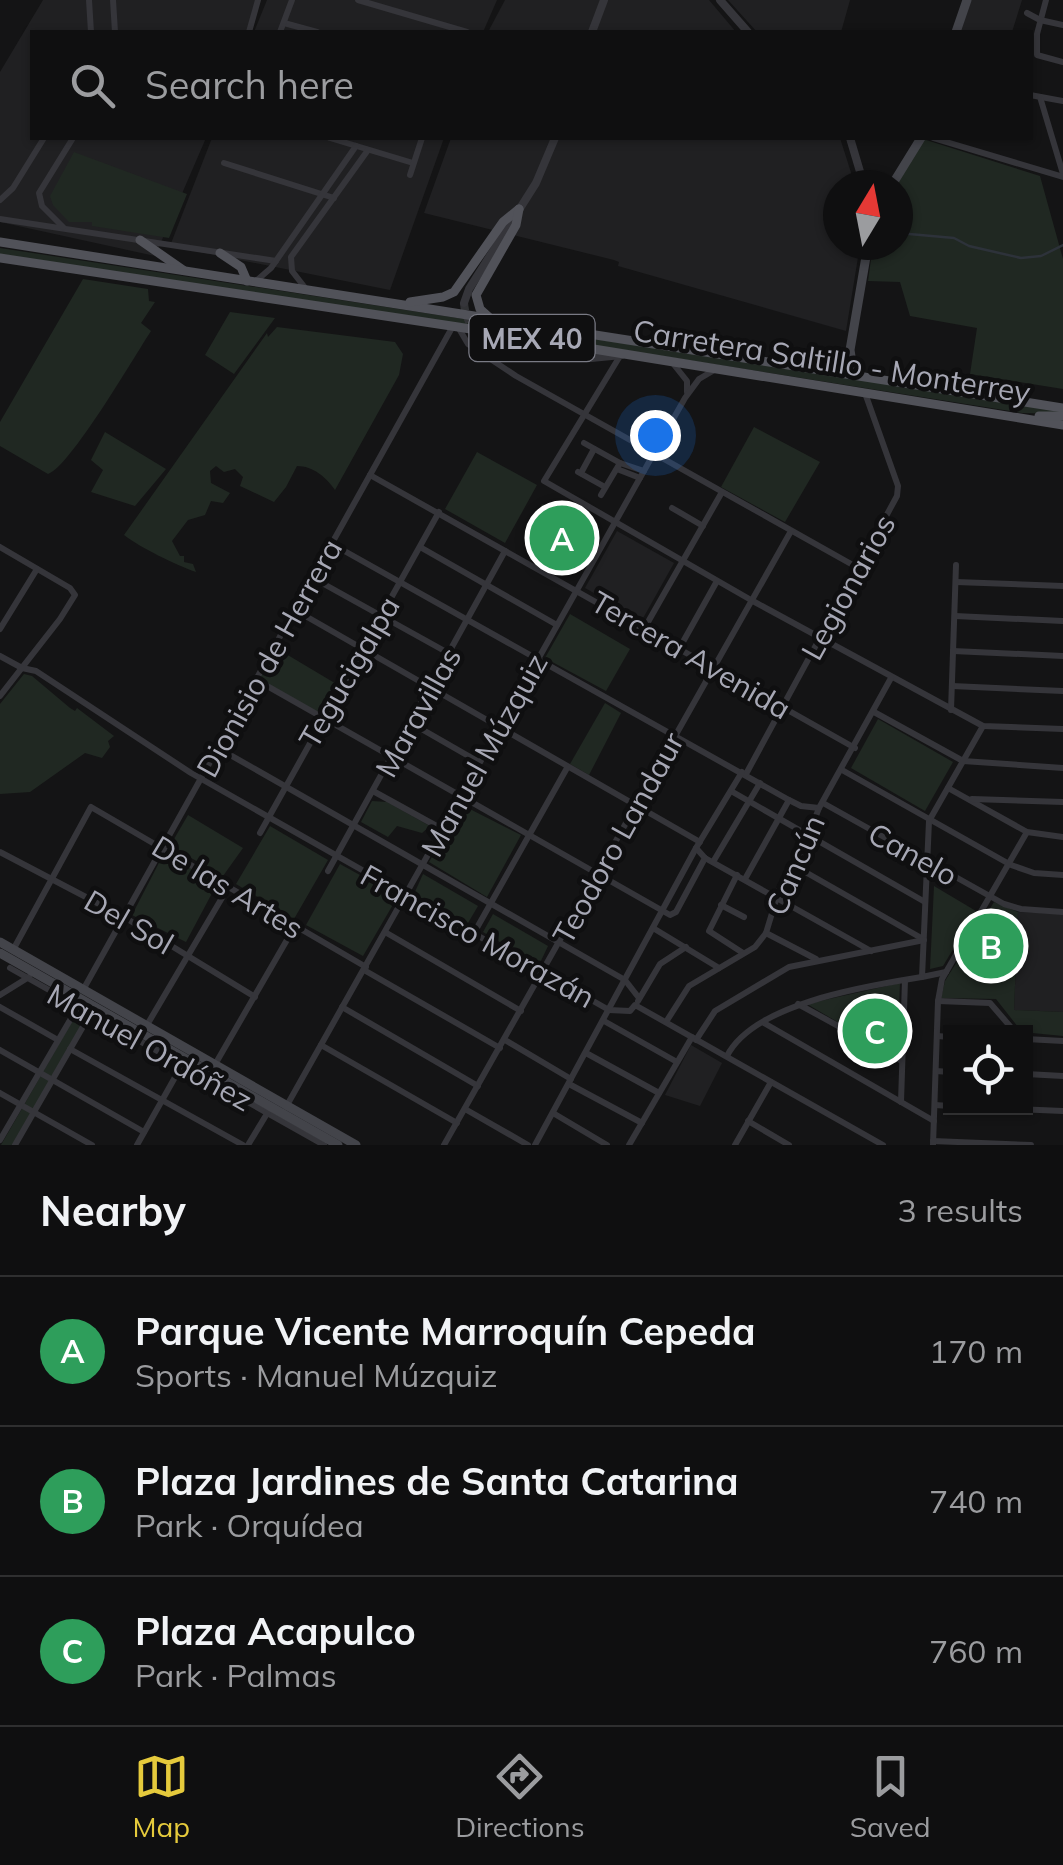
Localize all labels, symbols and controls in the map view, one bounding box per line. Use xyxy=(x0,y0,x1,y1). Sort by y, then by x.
search box xyxy=(30,30,1033,140)
icon: search xyxy=(65,58,120,113)
text: Search here xyxy=(145,61,354,109)
north arrow xyxy=(823,170,913,260)
street label: Carretera Saltillo - Monterrey xyxy=(631,311,1033,411)
road number: MEX 40 xyxy=(470,315,594,361)
your location xyxy=(630,410,681,461)
pin: A xyxy=(530,500,594,576)
street label: Legionarios xyxy=(792,508,904,666)
street label: Dionisio de Herrera xyxy=(188,532,350,784)
street label: Tercera Avenida xyxy=(584,582,798,728)
street label: Tegucigalpa xyxy=(290,589,408,755)
street label: Maravillas xyxy=(367,640,469,784)
street label: Manuel Múzquiz xyxy=(413,647,555,863)
street label: Teodoro Landaur xyxy=(544,725,692,951)
street label: Cancún xyxy=(757,809,833,921)
street label: Canelo xyxy=(862,814,964,894)
street label: De las Artes xyxy=(145,827,311,947)
street label: Francisco Morazán xyxy=(354,856,602,1016)
street label: Del Sol xyxy=(78,881,180,963)
pin: B xyxy=(958,908,1024,984)
street label: Manuel Ordóñez xyxy=(41,975,259,1119)
pin: C xyxy=(842,994,908,1068)
map controls xyxy=(943,1025,1033,1115)
button: locate xyxy=(943,1025,1033,1115)
text: Nearby xyxy=(40,1184,186,1237)
text: 3 results xyxy=(898,1190,1023,1230)
text: Parque Vicente Marroquín Cepeda xyxy=(135,1307,756,1355)
text: A xyxy=(60,1331,85,1371)
text: 170 m xyxy=(929,1331,1023,1371)
text: Sports · Manuel Múzquiz xyxy=(135,1355,497,1395)
text: Plaza Jardines de Santa Catarina xyxy=(135,1457,739,1505)
text: B xyxy=(61,1481,84,1521)
text: 740 m xyxy=(929,1481,1023,1521)
text: Park · Orquídea xyxy=(135,1505,364,1545)
text: Plaza Acapulco xyxy=(135,1607,416,1655)
text: C xyxy=(62,1631,83,1671)
text: 760 m xyxy=(929,1631,1023,1671)
text: Park · Palmas xyxy=(135,1655,337,1695)
tab: Map xyxy=(133,1749,190,1844)
tab: Directions xyxy=(455,1749,585,1844)
tab: Saved xyxy=(850,1749,930,1844)

